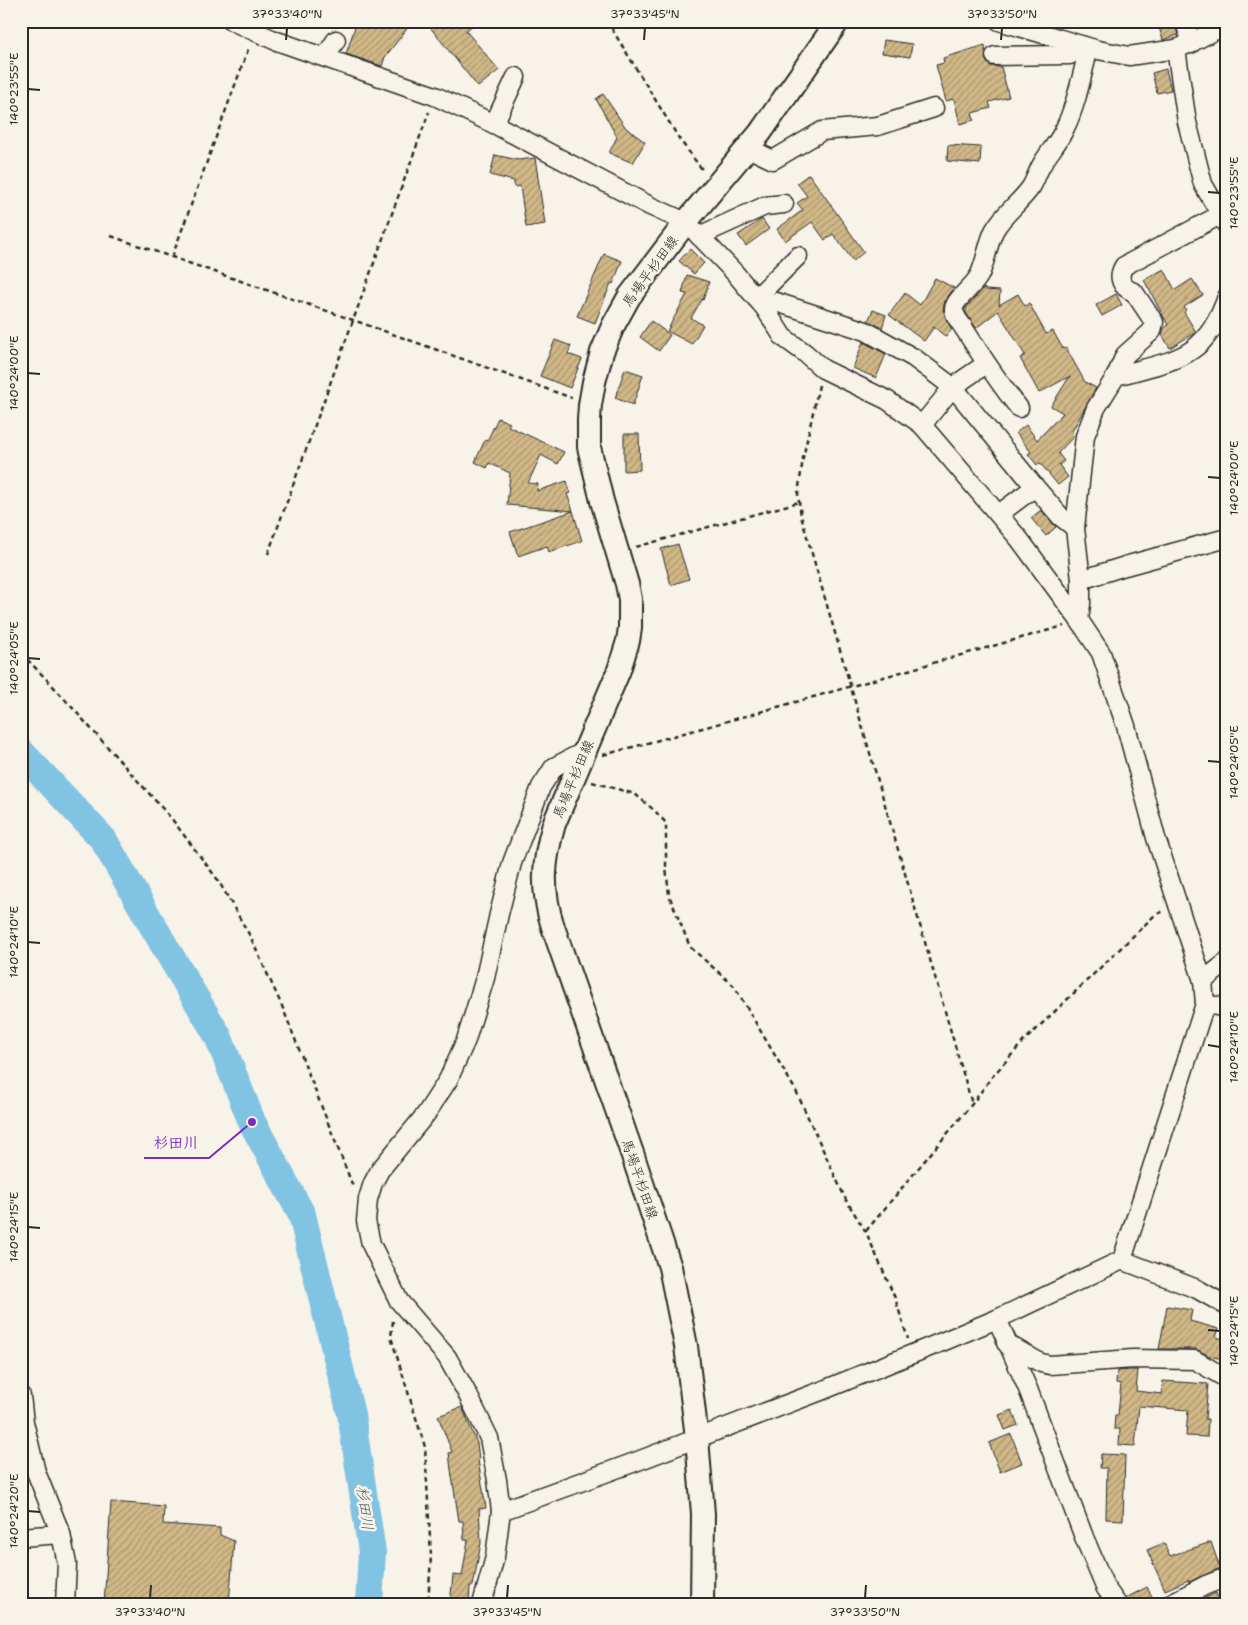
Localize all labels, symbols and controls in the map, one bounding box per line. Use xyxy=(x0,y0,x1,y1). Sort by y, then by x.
text: 37°33'40"N xyxy=(251,6,323,22)
text: 37°33'45"N xyxy=(610,6,680,22)
text: 37°33'50"N xyxy=(967,6,1037,22)
text: 140°23'55"E xyxy=(6,53,22,125)
text: 140°23'55"E xyxy=(1226,157,1242,229)
street label: 馬場平杉田線 xyxy=(618,232,682,310)
text: 140°24'00"E xyxy=(6,335,22,411)
text: 140°24'00"E xyxy=(1226,440,1242,516)
text: 140°24'05"E xyxy=(6,621,22,695)
text: 140°24'05"E xyxy=(1226,725,1242,799)
street label: 馬場平杉田線 xyxy=(548,737,598,821)
text: 140°24'10"E xyxy=(6,906,22,978)
text: 140°24'10"E xyxy=(1226,1011,1242,1083)
callout: 杉田川 xyxy=(144,1128,209,1158)
text: 杉田川 xyxy=(153,1133,199,1153)
street label: 馬場平杉田線 xyxy=(618,1136,662,1222)
text: 140°24'15"E xyxy=(6,1192,22,1262)
text: 140°24'15"E xyxy=(1226,1296,1242,1366)
text: 140°24'20"E xyxy=(6,1474,22,1548)
water label: 杉田川 xyxy=(352,1484,378,1532)
text: 37°33'40"N xyxy=(114,1604,186,1620)
text: 37°33'45"N xyxy=(472,1604,542,1620)
text: 37°33'50"N xyxy=(830,1604,900,1620)

